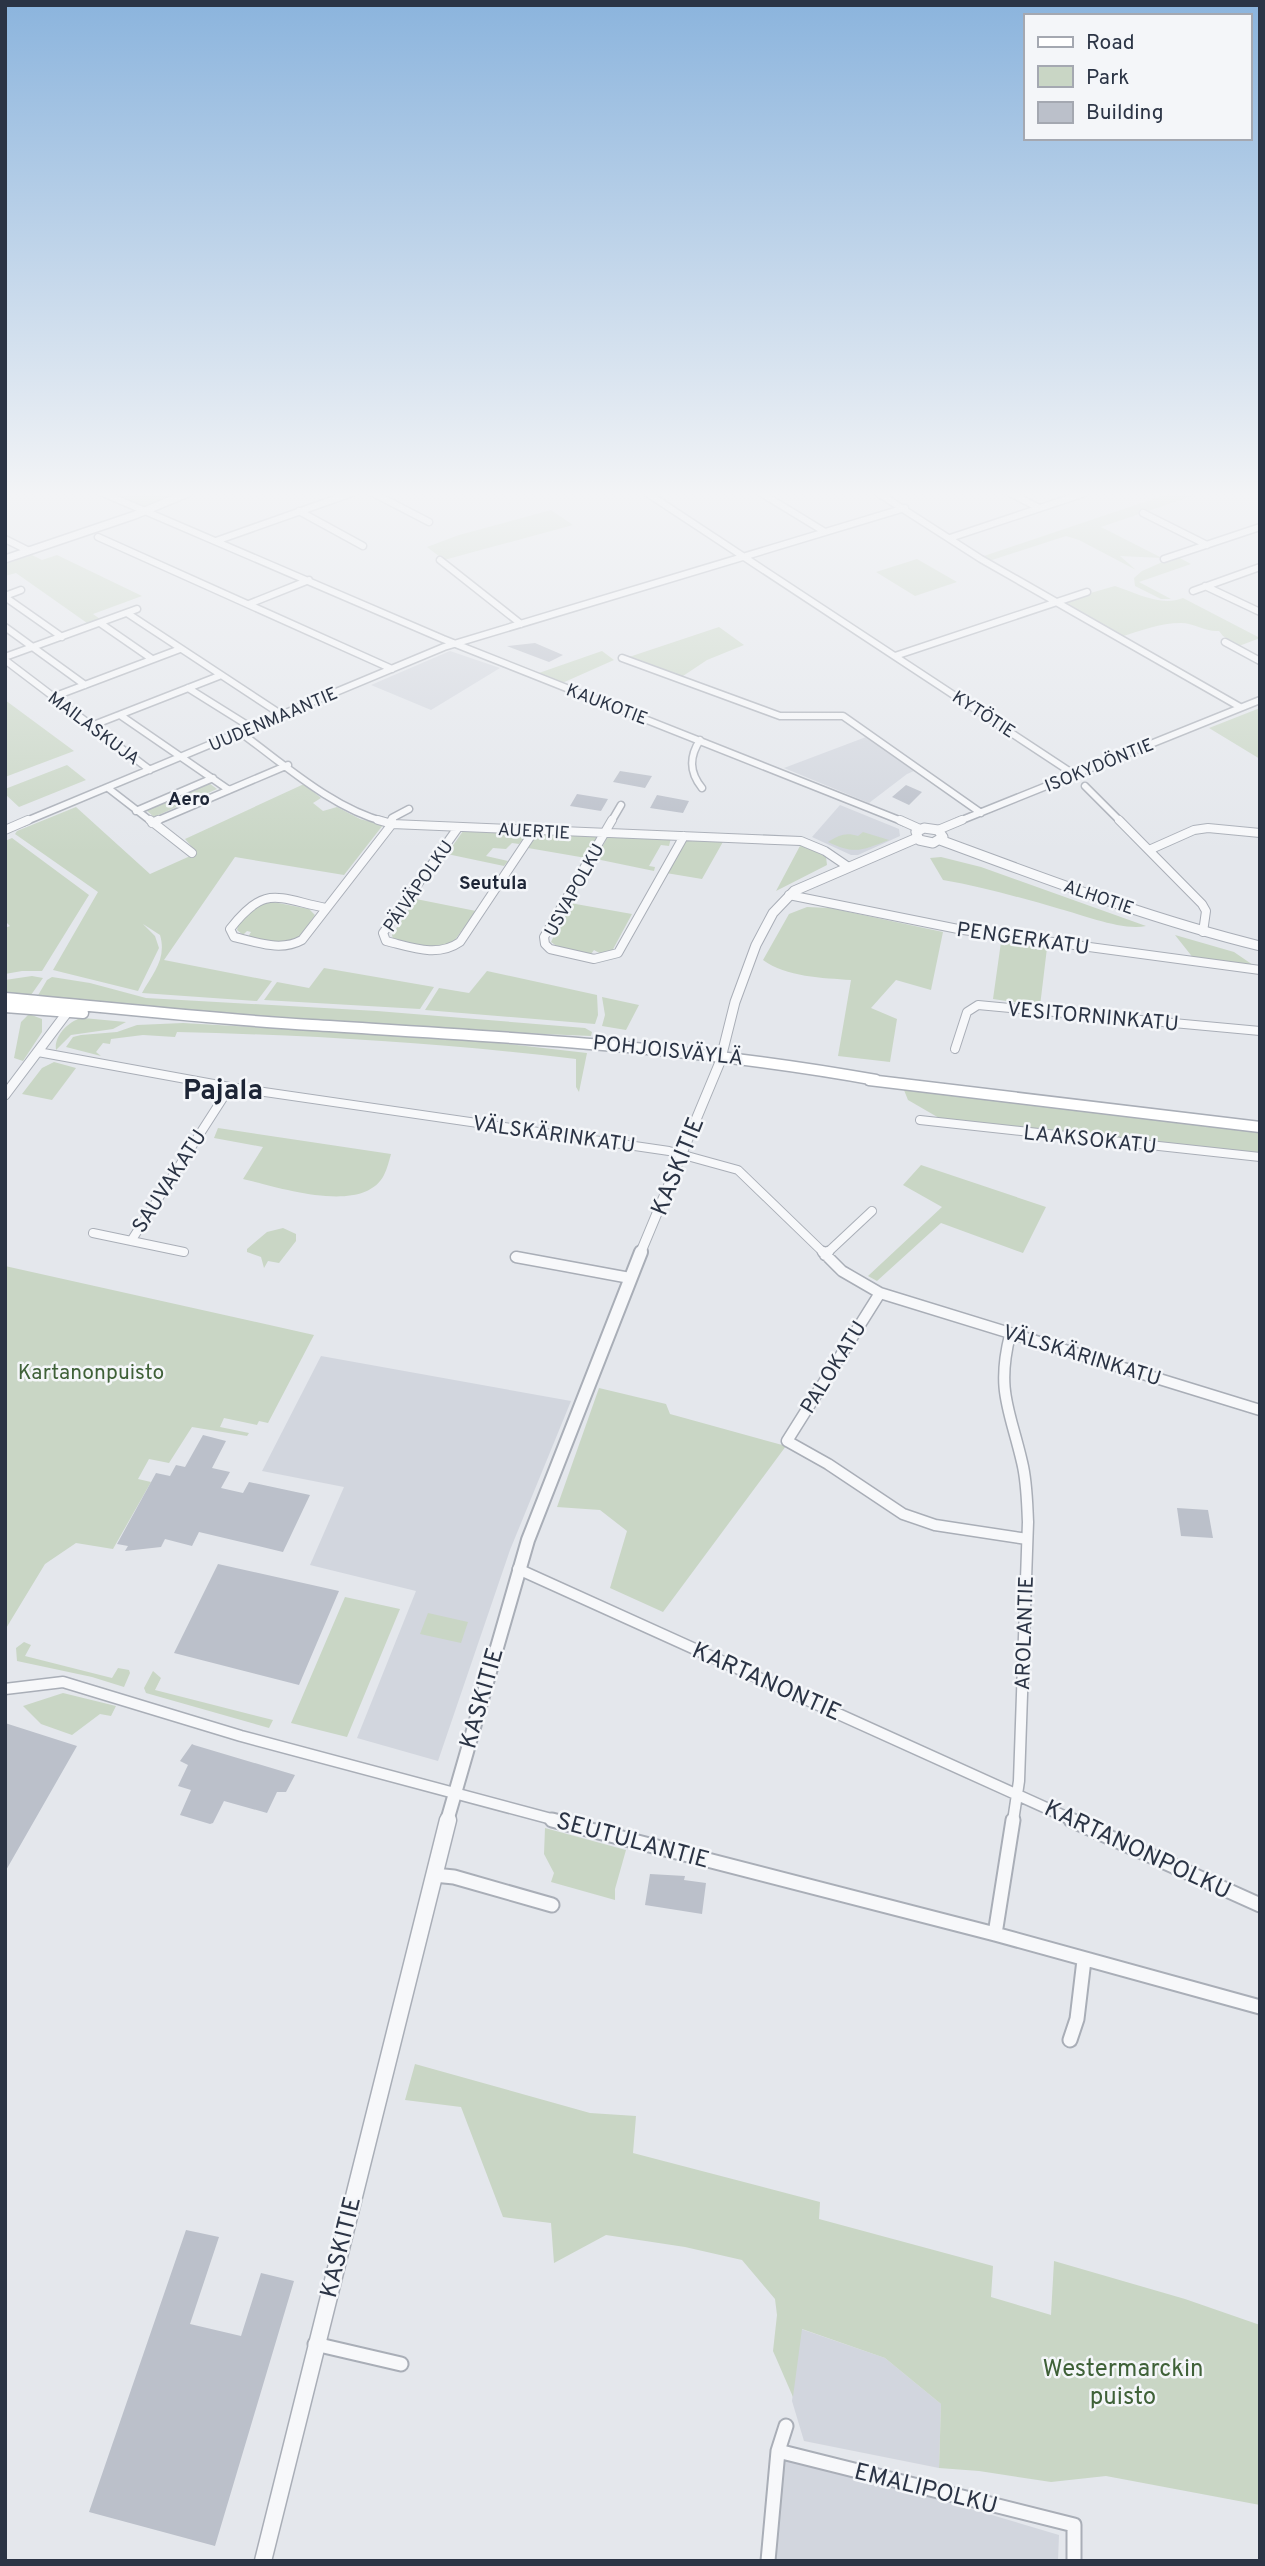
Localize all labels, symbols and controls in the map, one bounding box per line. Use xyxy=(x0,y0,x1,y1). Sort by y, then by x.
legend xyxy=(1024,14,1251,140)
text: Road xyxy=(1086,30,1135,57)
text: Park xyxy=(1086,65,1129,92)
text: Building xyxy=(1086,100,1164,127)
street label: KAUKOTIE xyxy=(562,679,650,731)
street label: UUDENMAANTIE xyxy=(206,683,341,758)
street label: KYTÖTIE xyxy=(947,685,1020,744)
street label: MAILASKUJA xyxy=(43,687,144,771)
street label: ISOKYDÖNTIE xyxy=(1041,732,1157,799)
district label: Aero xyxy=(168,788,210,812)
street label: AUERTIE xyxy=(497,819,571,846)
street label: PÄIVÄPOLKU xyxy=(378,835,459,937)
street label: USVAPOLKU xyxy=(540,840,610,941)
district label: Seutula xyxy=(459,872,527,896)
street label: ALHOTIE xyxy=(1060,876,1137,921)
street label: PENGERKATU xyxy=(955,917,1091,962)
street label: VESITORNINKATU xyxy=(1006,997,1180,1038)
street label: POHJOISVÄYLÄ xyxy=(591,1030,744,1073)
district label: Pajala xyxy=(183,1074,263,1110)
street label: VÄLSKÄRINKATU xyxy=(471,1111,637,1160)
street label: KASKITIE xyxy=(646,1113,712,1220)
street label: LAAKSOKATU xyxy=(1022,1120,1158,1161)
street label: SAUVAKATU xyxy=(127,1125,214,1239)
street label: PALOKATU xyxy=(795,1316,873,1419)
street label: VÄLSKÄRINKATU xyxy=(999,1320,1164,1393)
park label: Kartanonpuisto xyxy=(18,1360,164,1387)
street label: AROLANTIE xyxy=(1010,1575,1041,1691)
street label: KARTANONTIE xyxy=(687,1637,845,1729)
street label: KASKITIE xyxy=(454,1645,512,1752)
street label: KARTANONPOLKU xyxy=(1039,1794,1235,1907)
street label: SEUTULANTIE xyxy=(553,1807,712,1877)
street label: KASKITIE xyxy=(315,2194,369,2301)
park label: Westermarckin puisto xyxy=(1042,2355,1204,2413)
street label: EMALIPOLKU xyxy=(851,2458,1000,2522)

